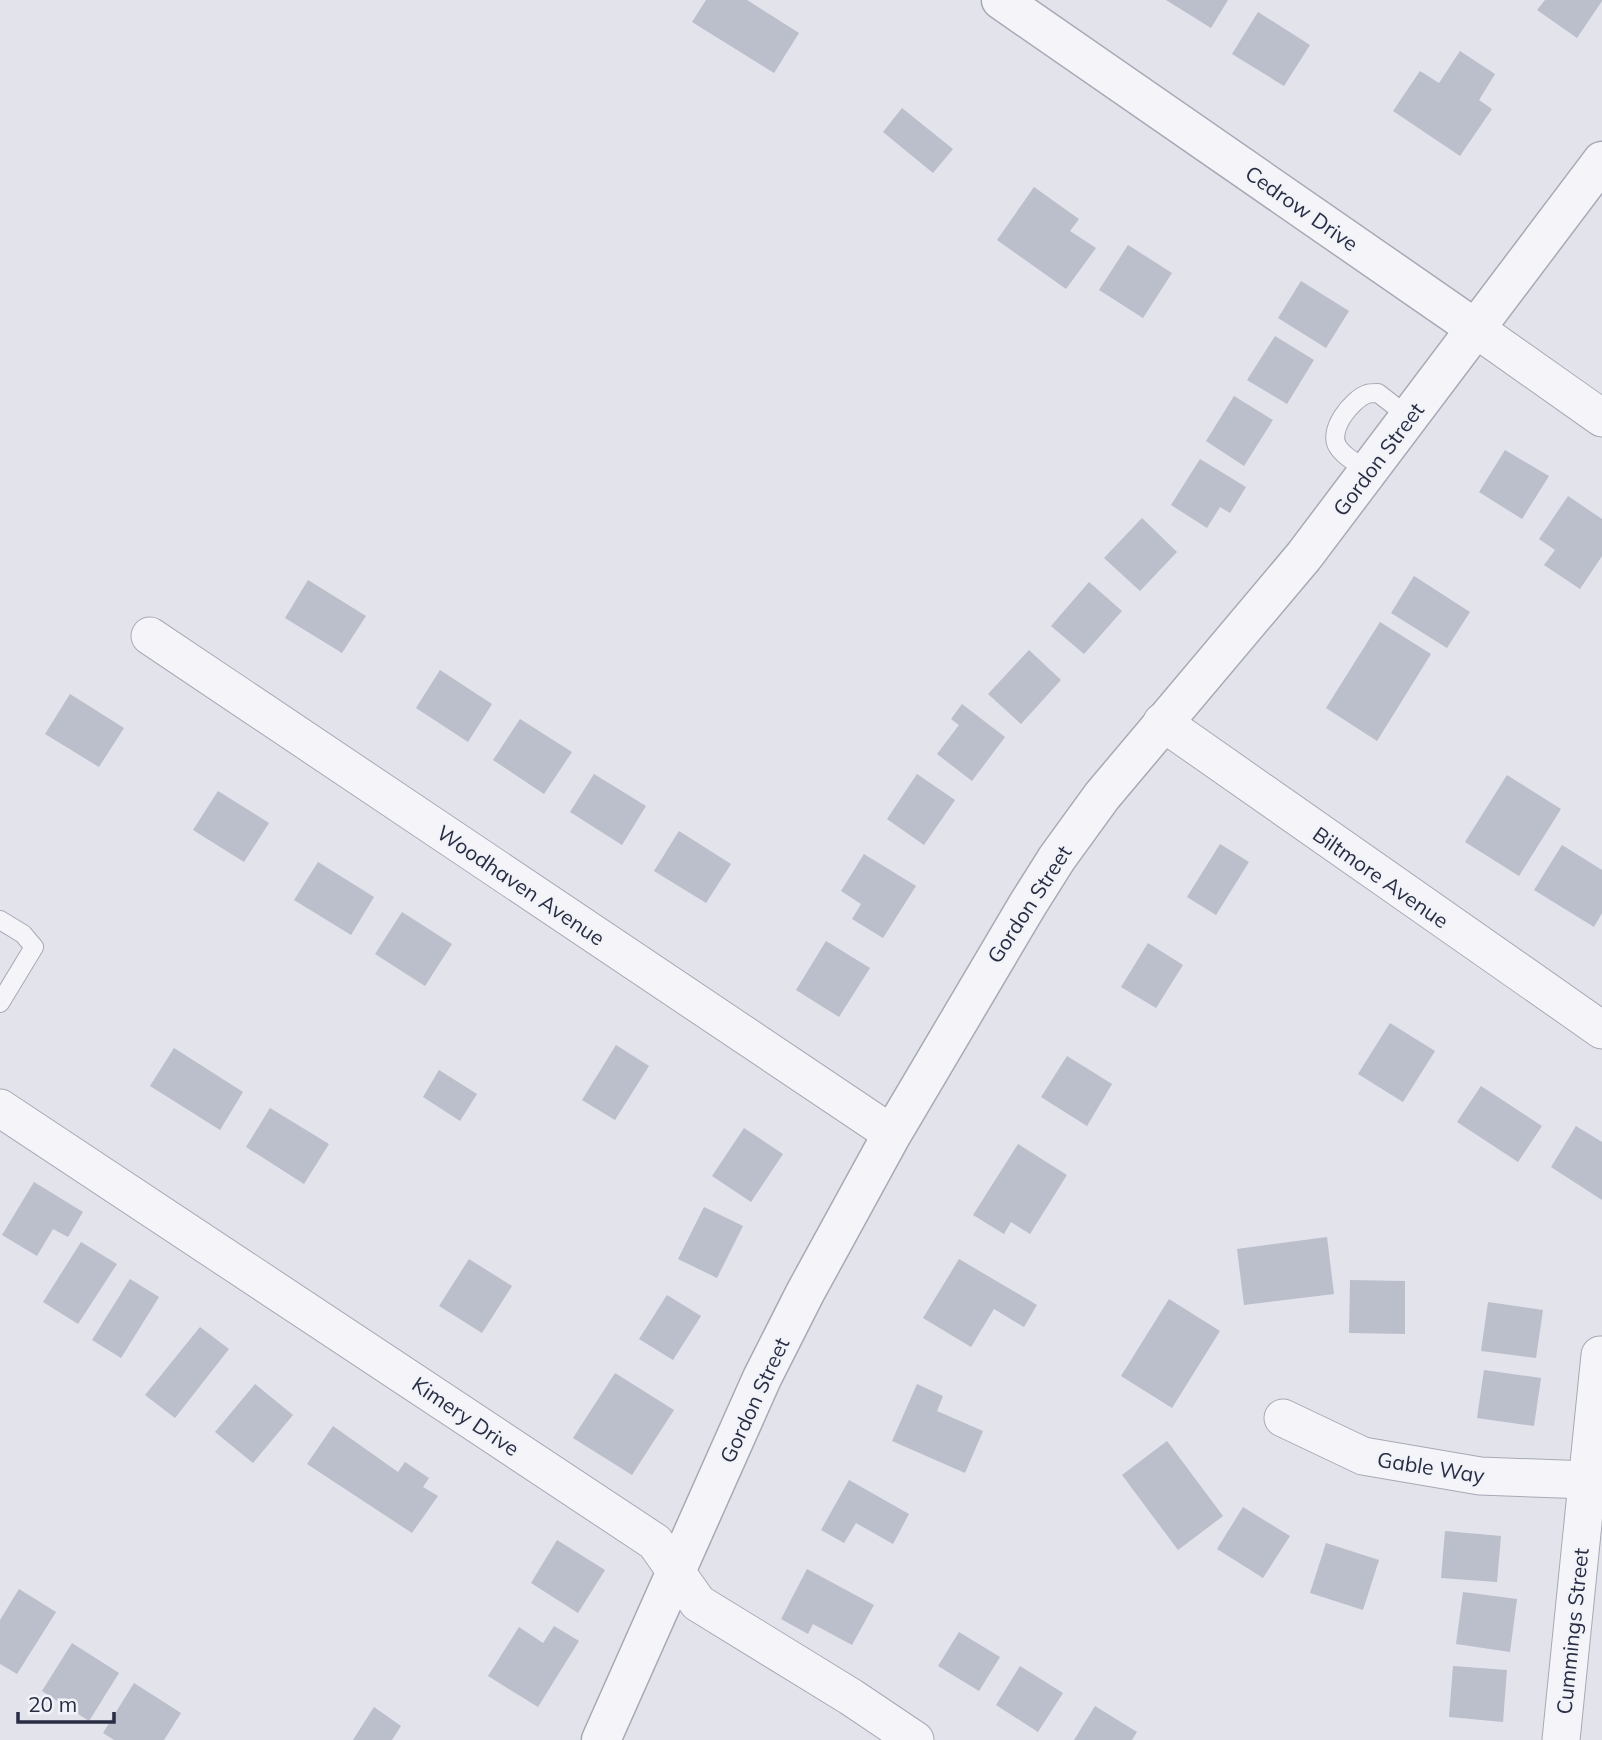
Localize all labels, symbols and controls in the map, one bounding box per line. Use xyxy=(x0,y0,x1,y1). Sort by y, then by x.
street label: Cedrow Drive xyxy=(1241,160,1363,256)
street label: Gordon Street xyxy=(1327,397,1429,521)
street label: Woodhaven Avenue xyxy=(432,819,610,951)
street label: Biltmore Avenue xyxy=(1308,821,1454,933)
street label: Gordon Street xyxy=(981,840,1077,968)
street label: Gordon Street xyxy=(714,1333,794,1467)
street label: Kimery Drive xyxy=(407,1371,525,1461)
street label: Gable Way xyxy=(1376,1446,1486,1488)
street label: Cummings Street xyxy=(1550,1547,1594,1715)
scale bar xyxy=(18,1680,114,1724)
text: 20 m xyxy=(28,1691,77,1717)

